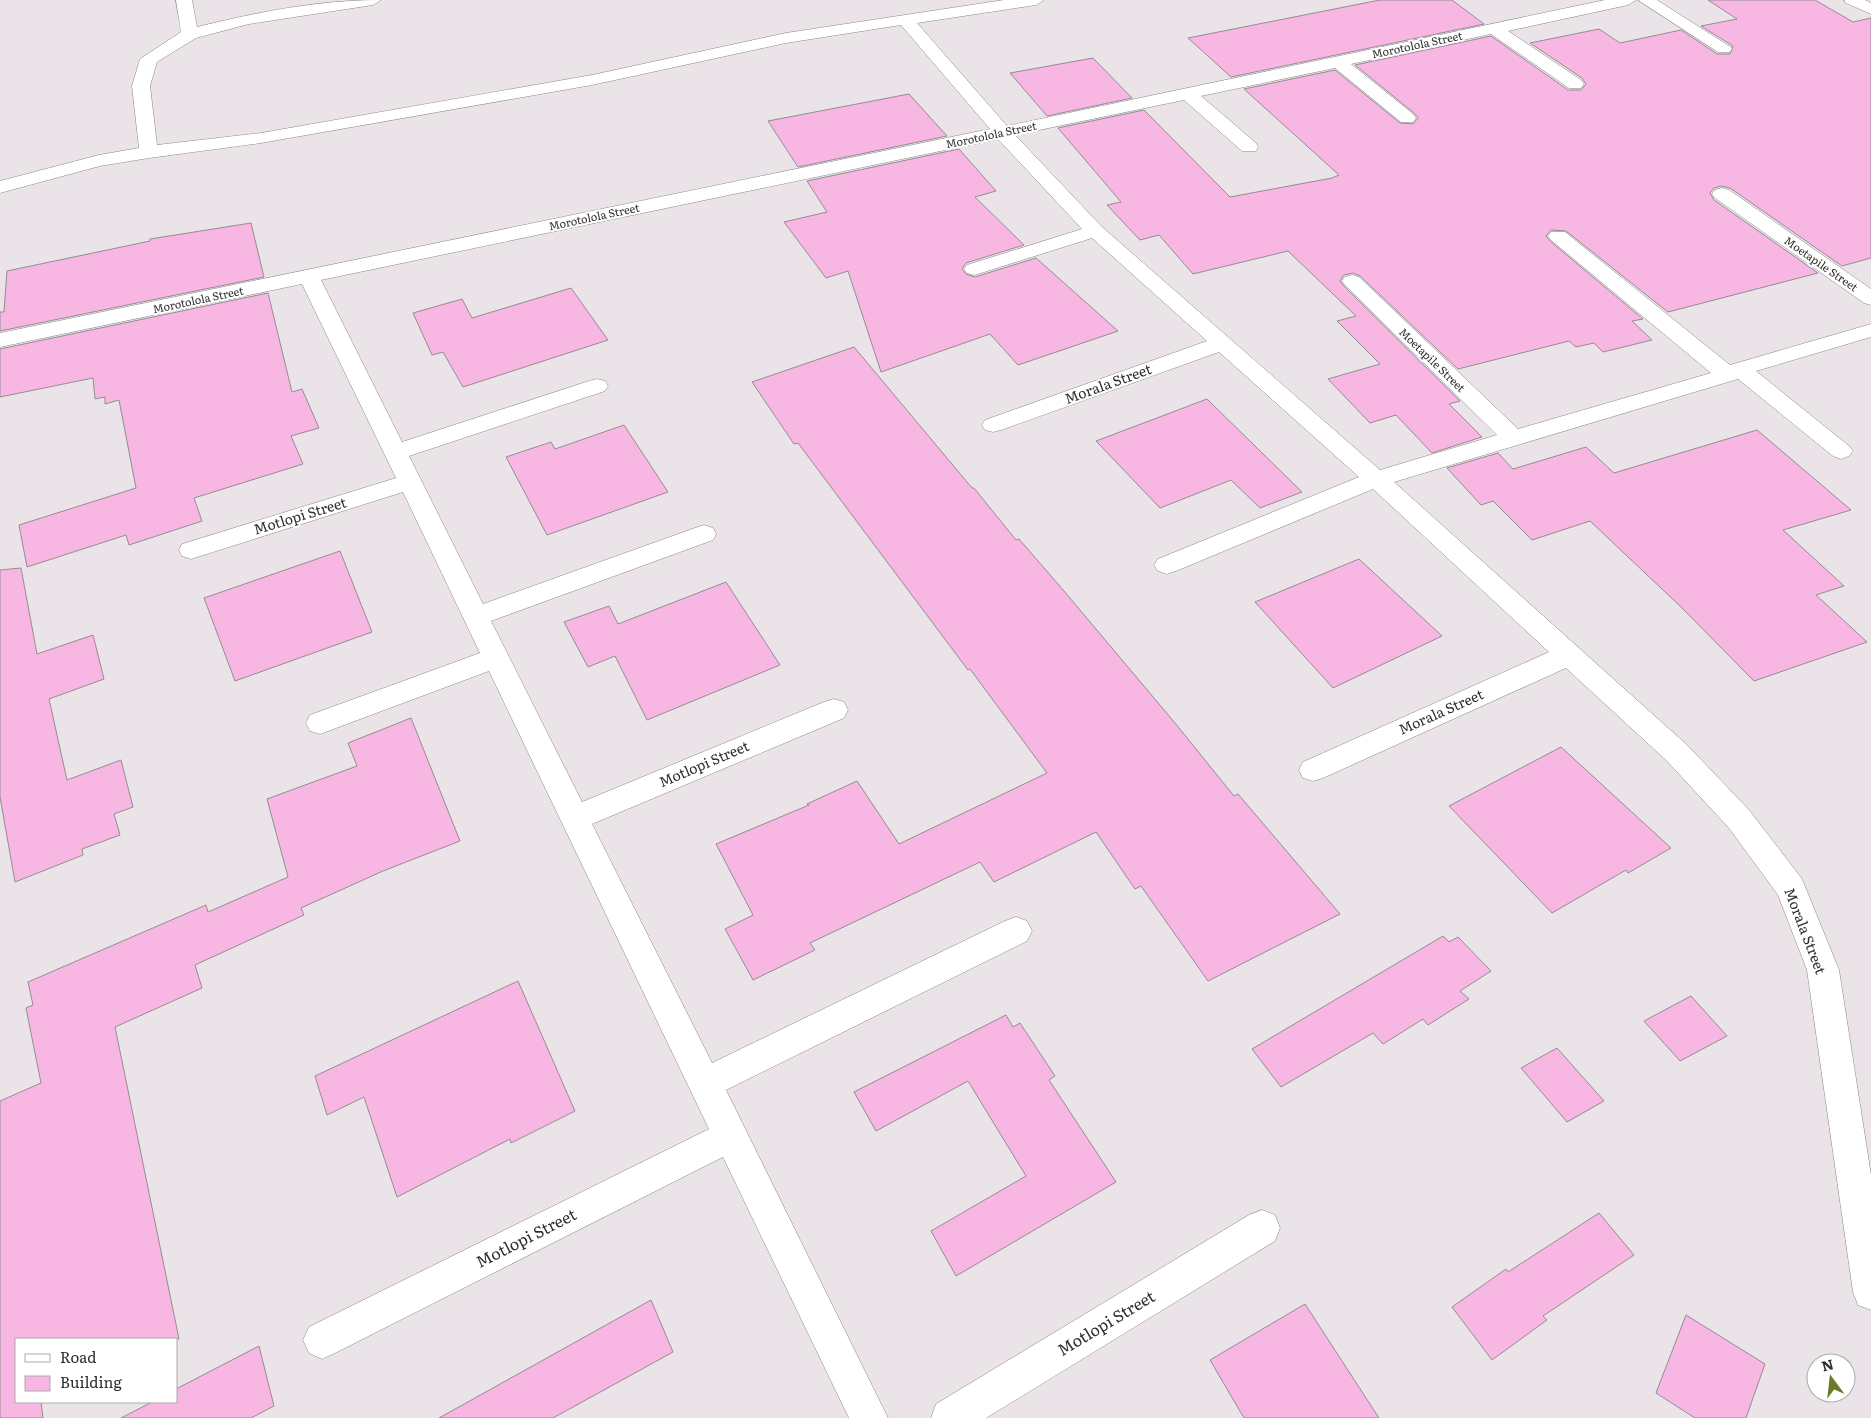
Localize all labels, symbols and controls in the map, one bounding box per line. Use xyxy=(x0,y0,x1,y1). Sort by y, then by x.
street label: Morotolola Street xyxy=(1370,26,1464,61)
street label: Morotolola Street xyxy=(944,116,1038,151)
street label: Morotolola Street xyxy=(547,198,641,233)
street label: Moetapile Street xyxy=(1782,232,1862,295)
street label: Morotolola Street xyxy=(151,281,245,316)
street label: Moetapile Street xyxy=(1396,324,1470,395)
street label: Morala Street xyxy=(1061,358,1154,408)
street label: Motlopi Street xyxy=(251,491,349,539)
street label: Morala Street xyxy=(1395,683,1487,739)
street label: Motlopi Street xyxy=(655,735,752,791)
street label: Morala Street xyxy=(1780,885,1832,977)
street label: Motlopi Street xyxy=(471,1201,580,1273)
street label: Motlopi Street xyxy=(1052,1283,1159,1361)
legend xyxy=(15,1338,178,1403)
text: Road xyxy=(60,1345,96,1368)
north arrow xyxy=(1806,1353,1856,1403)
text: N xyxy=(1819,1353,1836,1376)
text: Building xyxy=(60,1370,122,1393)

